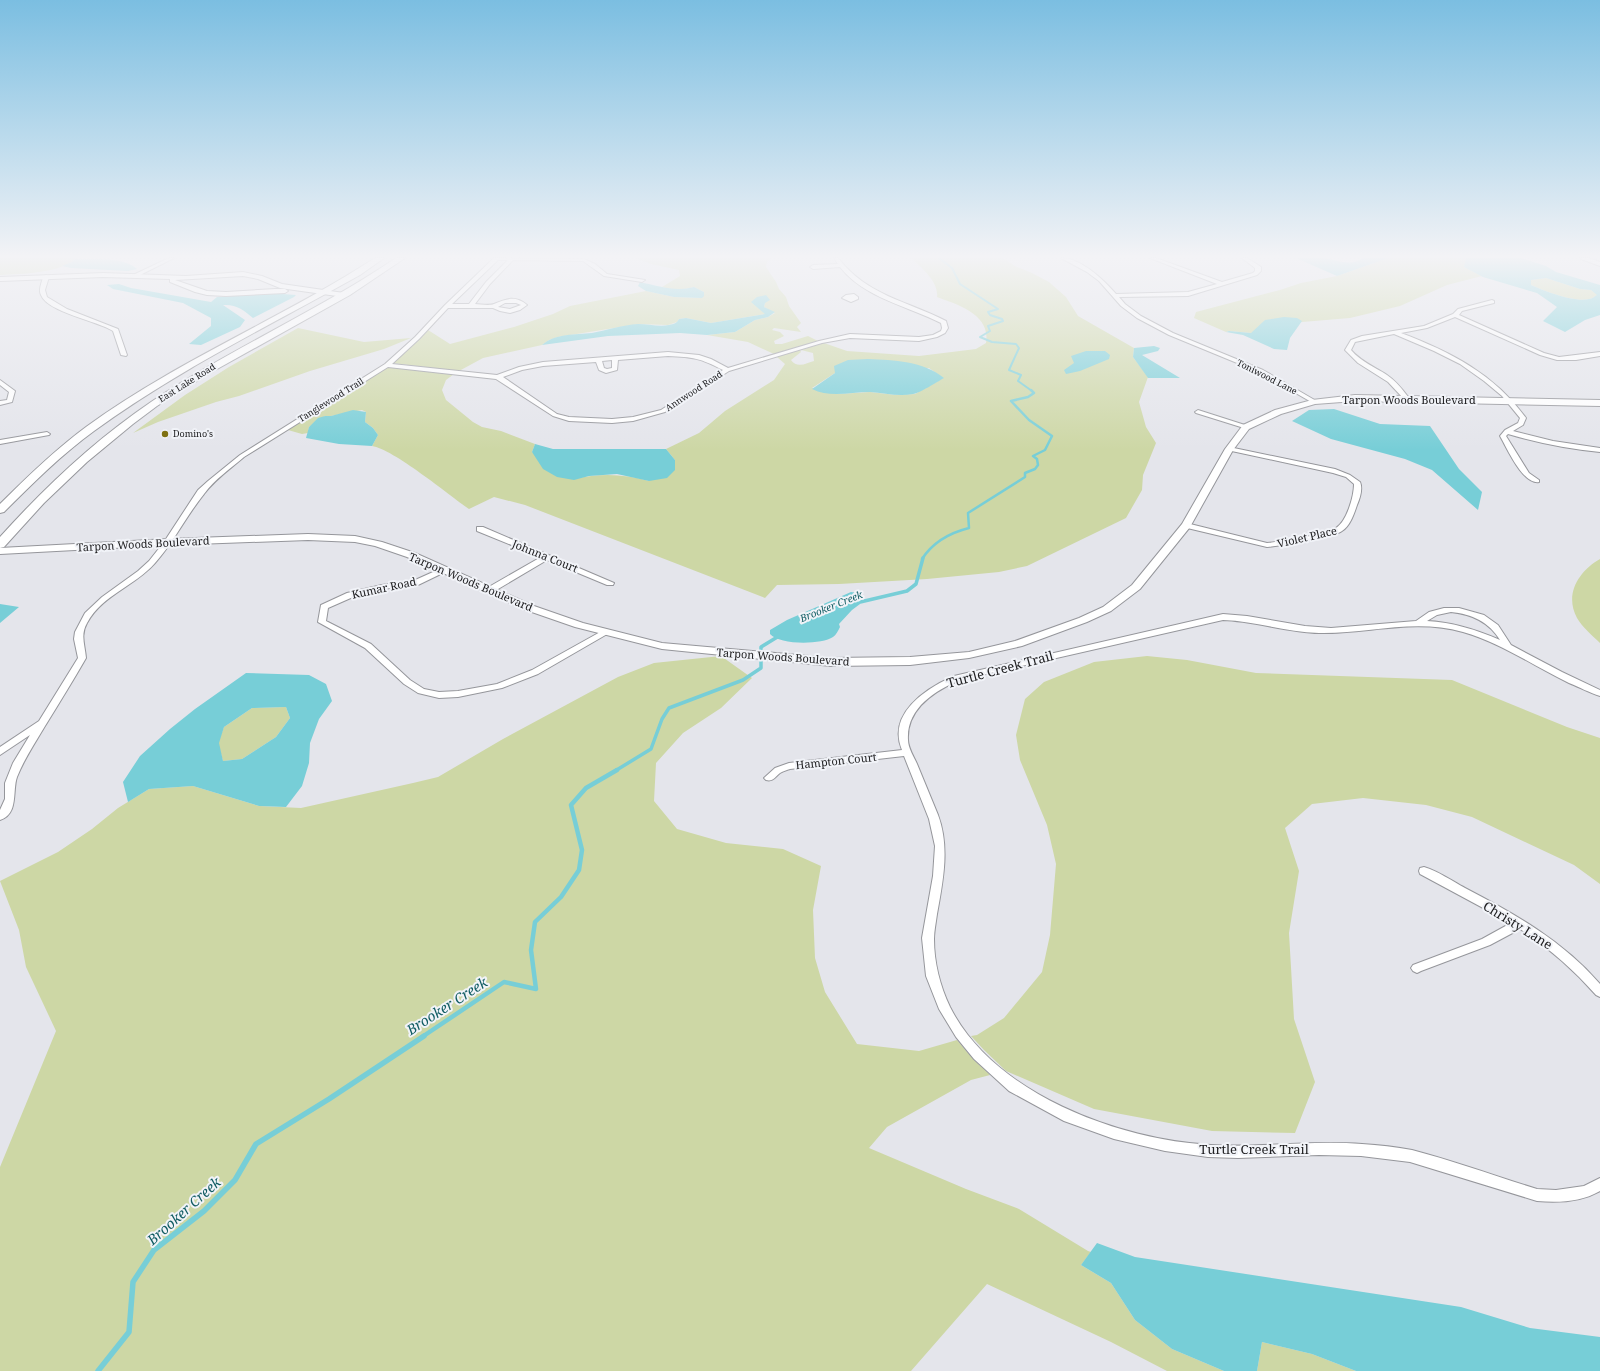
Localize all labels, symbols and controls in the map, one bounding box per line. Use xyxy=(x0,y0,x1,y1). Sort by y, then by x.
street label: Toniwood Lane xyxy=(1235,356,1300,397)
street label: East Lake Road xyxy=(156,360,218,405)
street label: Annwood Road xyxy=(663,367,725,414)
street label: Tanglewood Trail xyxy=(296,374,366,425)
street label: Tarpon Woods Boulevard xyxy=(1342,392,1476,407)
place label: Domino's xyxy=(173,427,213,440)
marker: Domino's xyxy=(160,429,170,439)
street label: Violet Place xyxy=(1276,522,1338,551)
street label: Tarpon Woods Boulevard xyxy=(76,533,210,554)
street label: Johnna Court xyxy=(509,535,580,576)
street label: Tarpon Woods Boulevard xyxy=(407,549,536,615)
street label: Kumar Road xyxy=(350,573,418,602)
water label: Brooker Creek xyxy=(797,587,865,625)
street label: Tarpon Woods Boulevard xyxy=(716,644,850,669)
street label: Turtle Creek Trail xyxy=(945,646,1055,692)
street label: Hampton Court xyxy=(795,749,877,772)
street label: Christy Lane xyxy=(1480,897,1556,953)
water label: Brooker Creek xyxy=(402,972,492,1039)
street label: Turtle Creek Trail xyxy=(1199,1140,1309,1158)
water label: Brooker Creek xyxy=(142,1172,225,1250)

